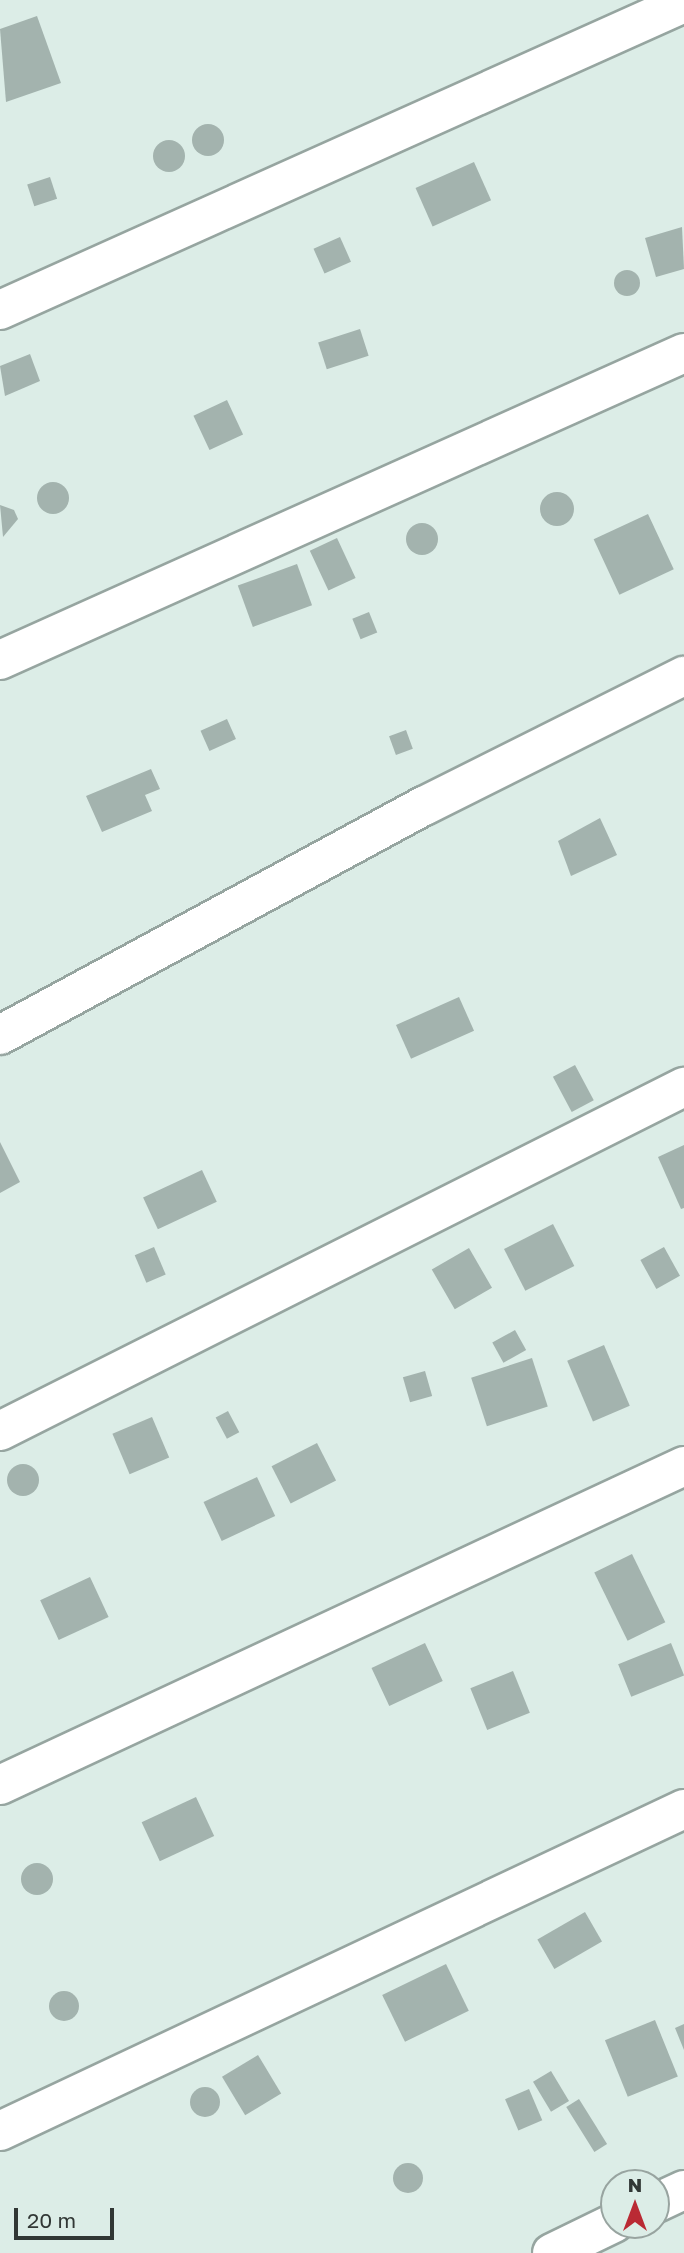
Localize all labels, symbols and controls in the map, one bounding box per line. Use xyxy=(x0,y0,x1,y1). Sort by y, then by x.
north arrow xyxy=(600,2169,670,2239)
text: N xyxy=(628,2173,642,2196)
scale bar xyxy=(18,2194,117,2238)
text: 20 m xyxy=(27,2207,76,2233)

